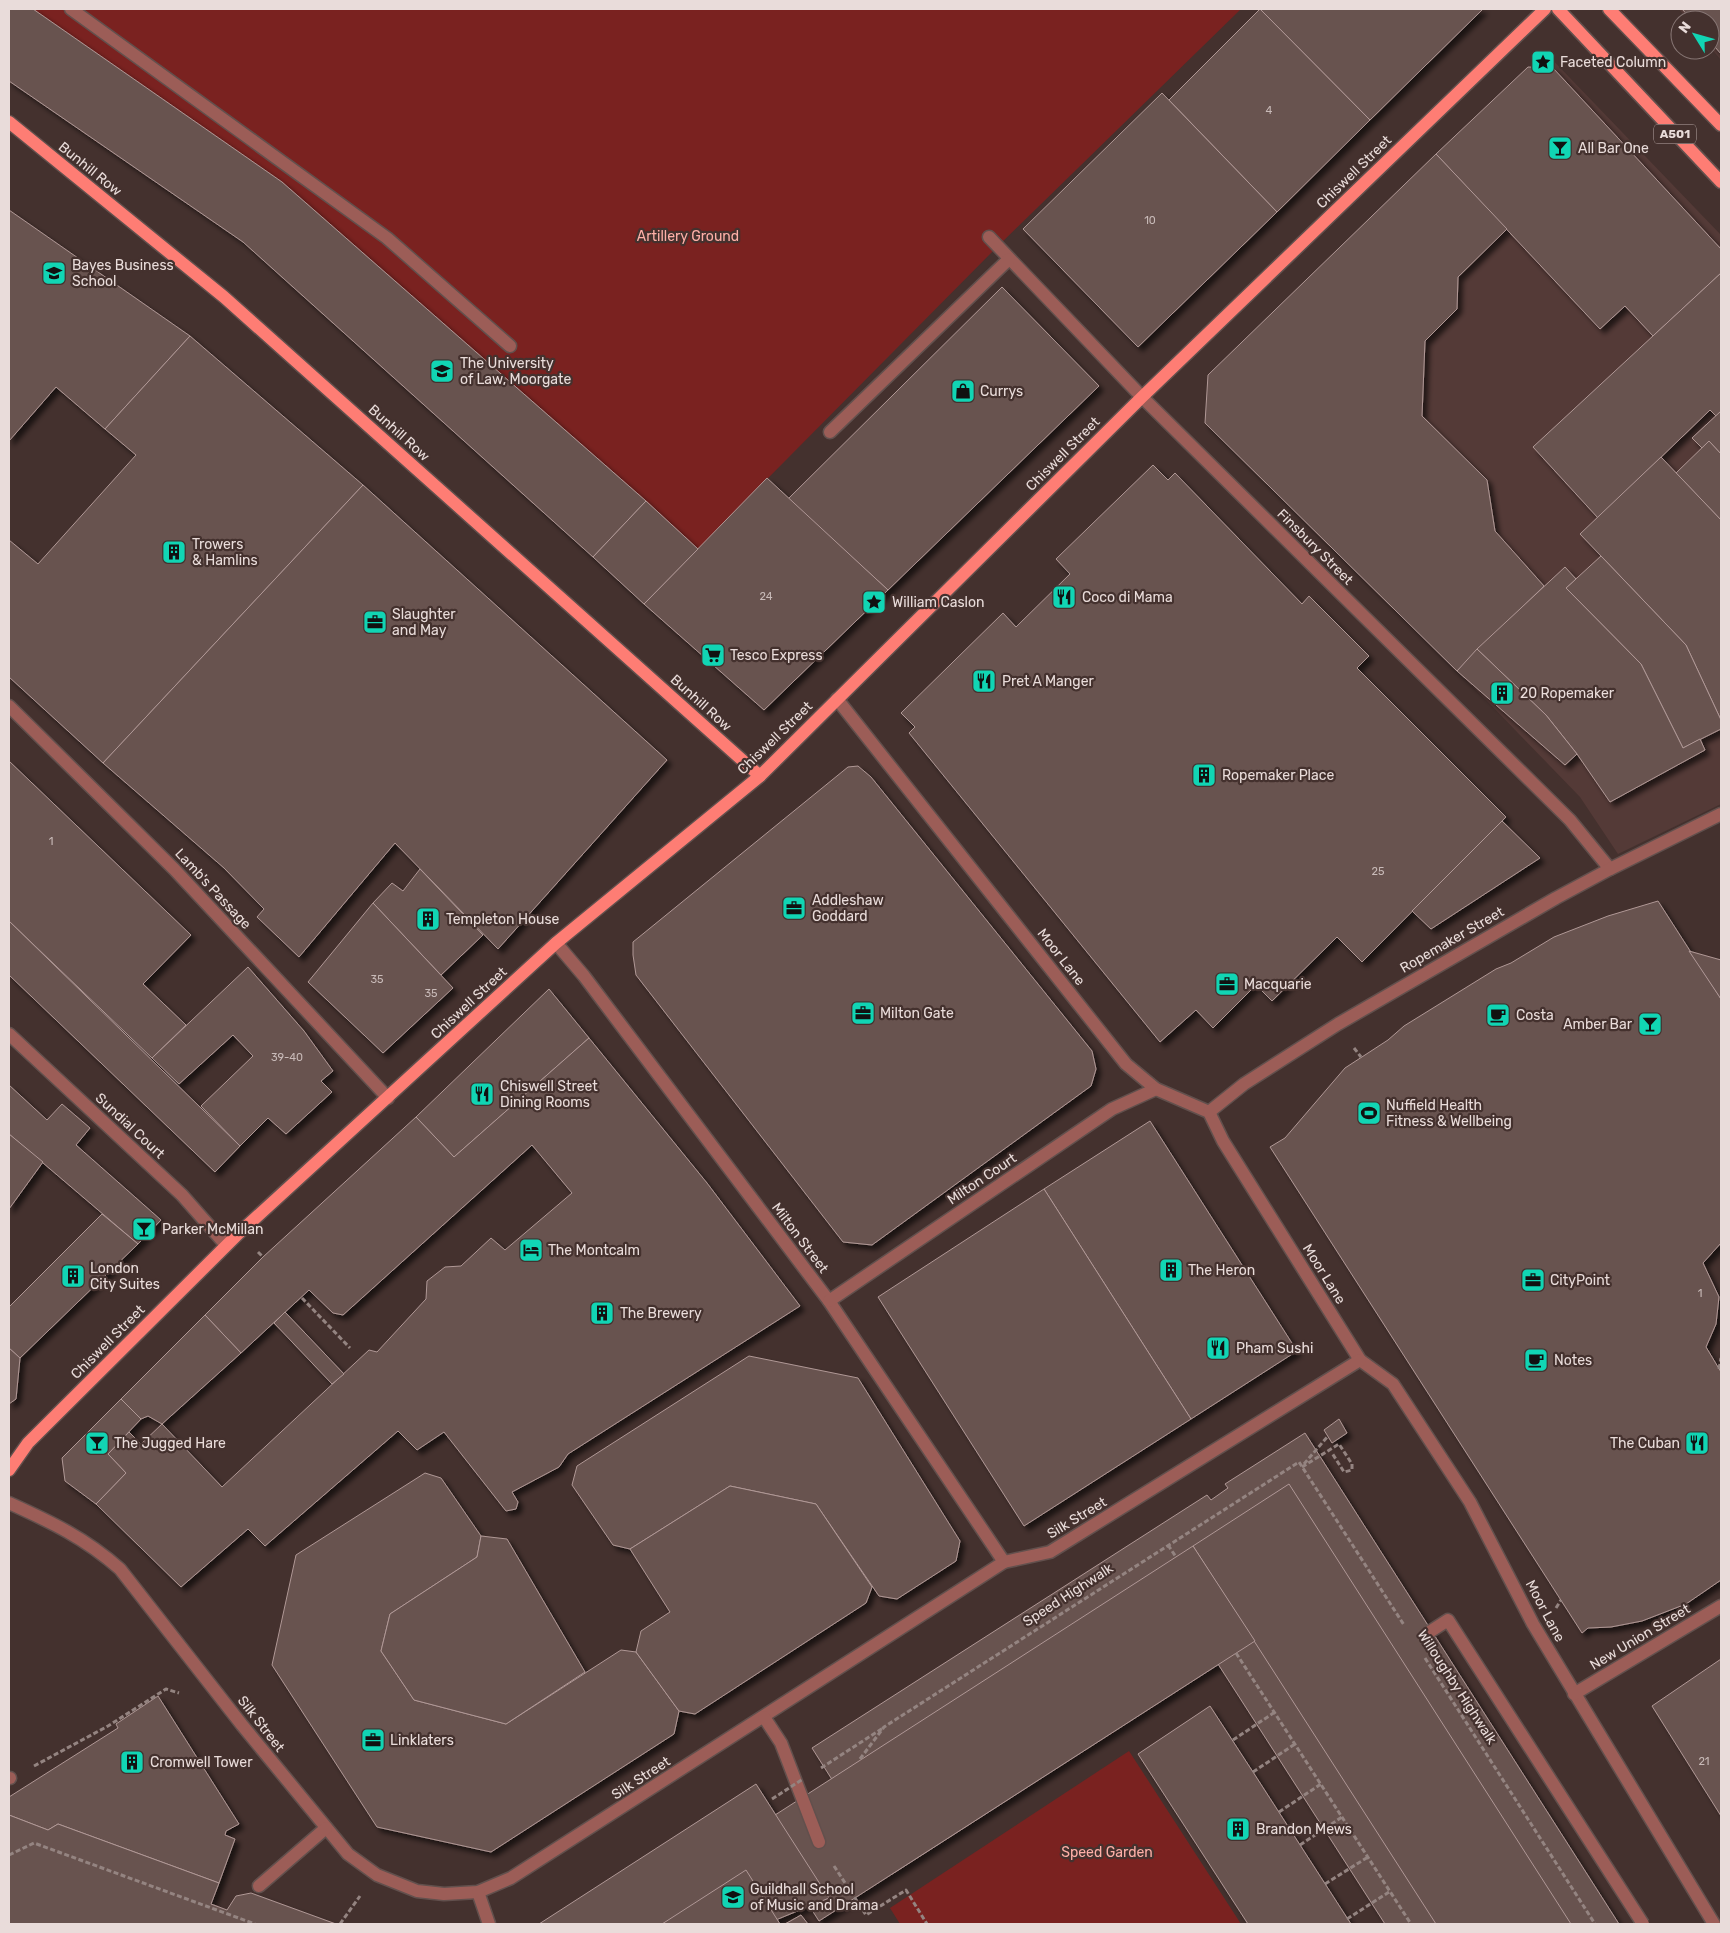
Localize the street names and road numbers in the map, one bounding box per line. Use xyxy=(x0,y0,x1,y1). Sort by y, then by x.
road number: A501 xyxy=(1654,125,1696,144)
street label: Chiswell Street xyxy=(1313,132,1395,212)
street label: Bunhill Row xyxy=(55,138,125,200)
street label: Bunhill Row xyxy=(365,401,433,465)
street label: Chiswell Street xyxy=(1022,413,1104,495)
street label: Finsbury Street xyxy=(1273,505,1357,589)
street label: Bunhill Row xyxy=(667,671,735,735)
street label: Chiswell Street xyxy=(734,698,816,778)
street label: Lamb's Passage xyxy=(171,845,255,933)
street label: Ropemaker Street xyxy=(1397,903,1507,977)
street label: Moor Lane xyxy=(1034,925,1089,989)
street label: Chiswell Street xyxy=(427,963,511,1043)
street label: Sundial Court xyxy=(92,1090,169,1163)
street label: Milton Court xyxy=(944,1149,1020,1208)
street label: Milton Street xyxy=(768,1199,832,1277)
street label: Moor Lane xyxy=(1299,1241,1349,1307)
street label: Chiswell Street xyxy=(67,1301,149,1383)
street label: Silk Street xyxy=(1044,1493,1110,1542)
street label: Speed Highwalk xyxy=(1020,1559,1117,1630)
street label: Moor Lane xyxy=(1522,1577,1568,1645)
street label: New Union Street xyxy=(1587,1600,1694,1674)
street label: Willoughby Highwalk xyxy=(1414,1627,1501,1748)
street label: Silk Street xyxy=(234,1693,288,1756)
street label: Silk Street xyxy=(608,1752,674,1803)

